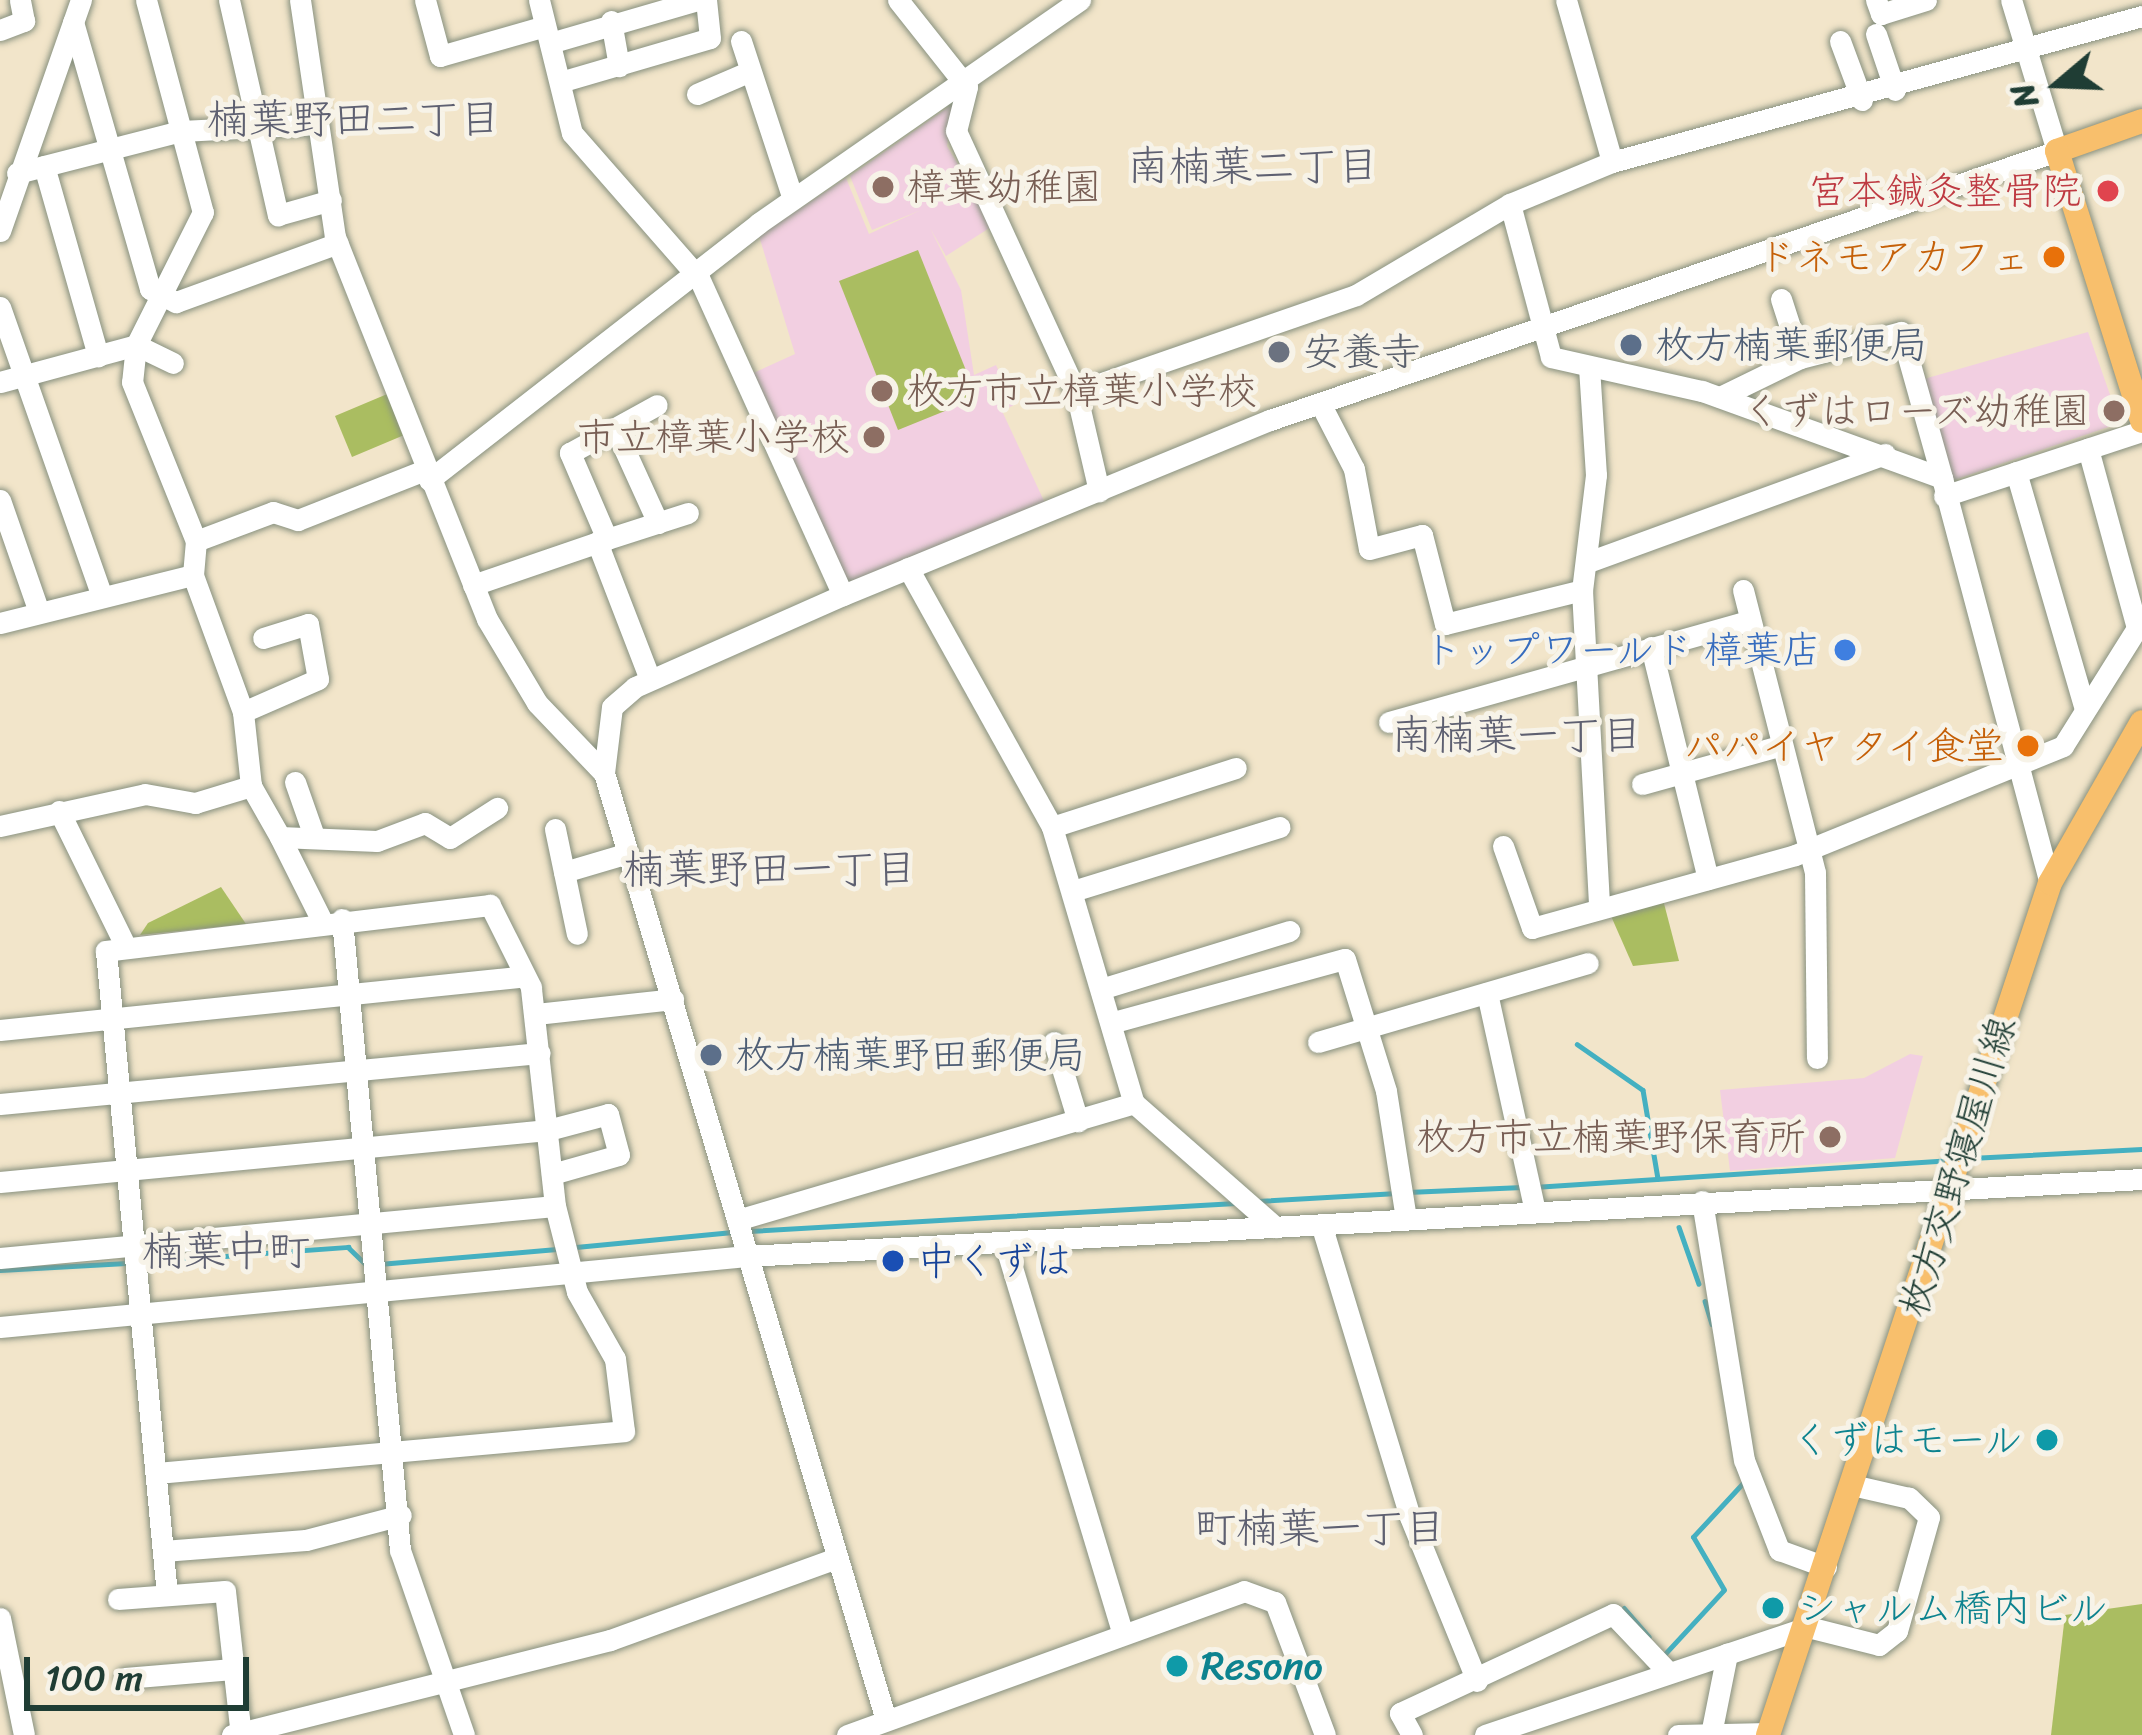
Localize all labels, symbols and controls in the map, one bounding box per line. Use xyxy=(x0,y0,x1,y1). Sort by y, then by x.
north arrow xyxy=(1998,24,2118,144)
text: N xyxy=(1993,75,2055,116)
district label: 楠葉野田二丁目 xyxy=(207,94,501,144)
district label: 南楠葉二丁目 xyxy=(1127,141,1379,191)
place label: 樟葉幼稚園 xyxy=(907,164,1102,210)
place label: 宮本鍼灸整骨院 xyxy=(1808,168,2081,214)
marker: 樟葉幼稚園 xyxy=(870,174,896,200)
marker: 宮本鍼灸整骨院 xyxy=(2092,175,2124,207)
place label: ドネモアカフェ xyxy=(1757,234,2030,280)
marker: ドネモアカフェ xyxy=(2041,244,2067,270)
place label: 枚方楠葉郵便局 xyxy=(1655,322,1928,368)
place label: 安養寺 xyxy=(1303,329,1420,375)
marker: 枚方楠葉郵便局 xyxy=(1618,332,1644,358)
marker: 安養寺 xyxy=(1266,339,1292,365)
place label: 枚方市立樟葉小学校 xyxy=(906,368,1257,414)
marker: 枚方市立樟葉小学校 xyxy=(869,378,895,404)
place label: くずはローズ幼稚園 xyxy=(1739,388,2090,434)
marker: くずはローズ幼稚園 xyxy=(2101,398,2127,424)
place label: 市立樟葉小学校 xyxy=(577,414,850,460)
marker: 市立樟葉小学校 xyxy=(861,424,887,450)
place label: トップワールド 樟葉店 xyxy=(1421,627,1821,673)
marker: トップワールド 樟葉店 xyxy=(1832,637,1858,663)
district label: 南楠葉一丁目 xyxy=(1391,710,1643,760)
place label: パパイヤ タイ食堂 xyxy=(1682,723,2004,769)
marker: パパイヤ タイ食堂 xyxy=(2015,733,2041,759)
district label: 楠葉野田一丁目 xyxy=(623,844,917,894)
street label: 枚方交野寝屋川線 xyxy=(1890,1011,2026,1323)
place label: 枚方楠葉野田郵便局 xyxy=(735,1032,1086,1078)
marker: 枚方楠葉野田郵便局 xyxy=(698,1042,724,1068)
place label: 枚方市立楠葉野保育所 xyxy=(1416,1114,1806,1160)
marker: 枚方市立楠葉野保育所 xyxy=(1817,1124,1843,1150)
district label: 楠葉中町 xyxy=(142,1226,310,1276)
place label: 中くずは xyxy=(917,1238,1073,1284)
marker: 中くずは xyxy=(880,1248,906,1274)
place label: くずはモール xyxy=(1789,1417,2023,1463)
marker: くずはモール xyxy=(2034,1427,2060,1453)
district label: 町楠葉一丁目 xyxy=(1194,1503,1446,1553)
place label: シャルム橋内ビル xyxy=(1797,1585,2109,1631)
marker: シャルム橋内ビル xyxy=(1760,1595,1786,1621)
scale bar xyxy=(30,1633,255,1707)
place label: Resono xyxy=(1201,1643,1323,1689)
text: 100 m xyxy=(45,1646,143,1710)
marker: Resono xyxy=(1164,1653,1190,1679)

